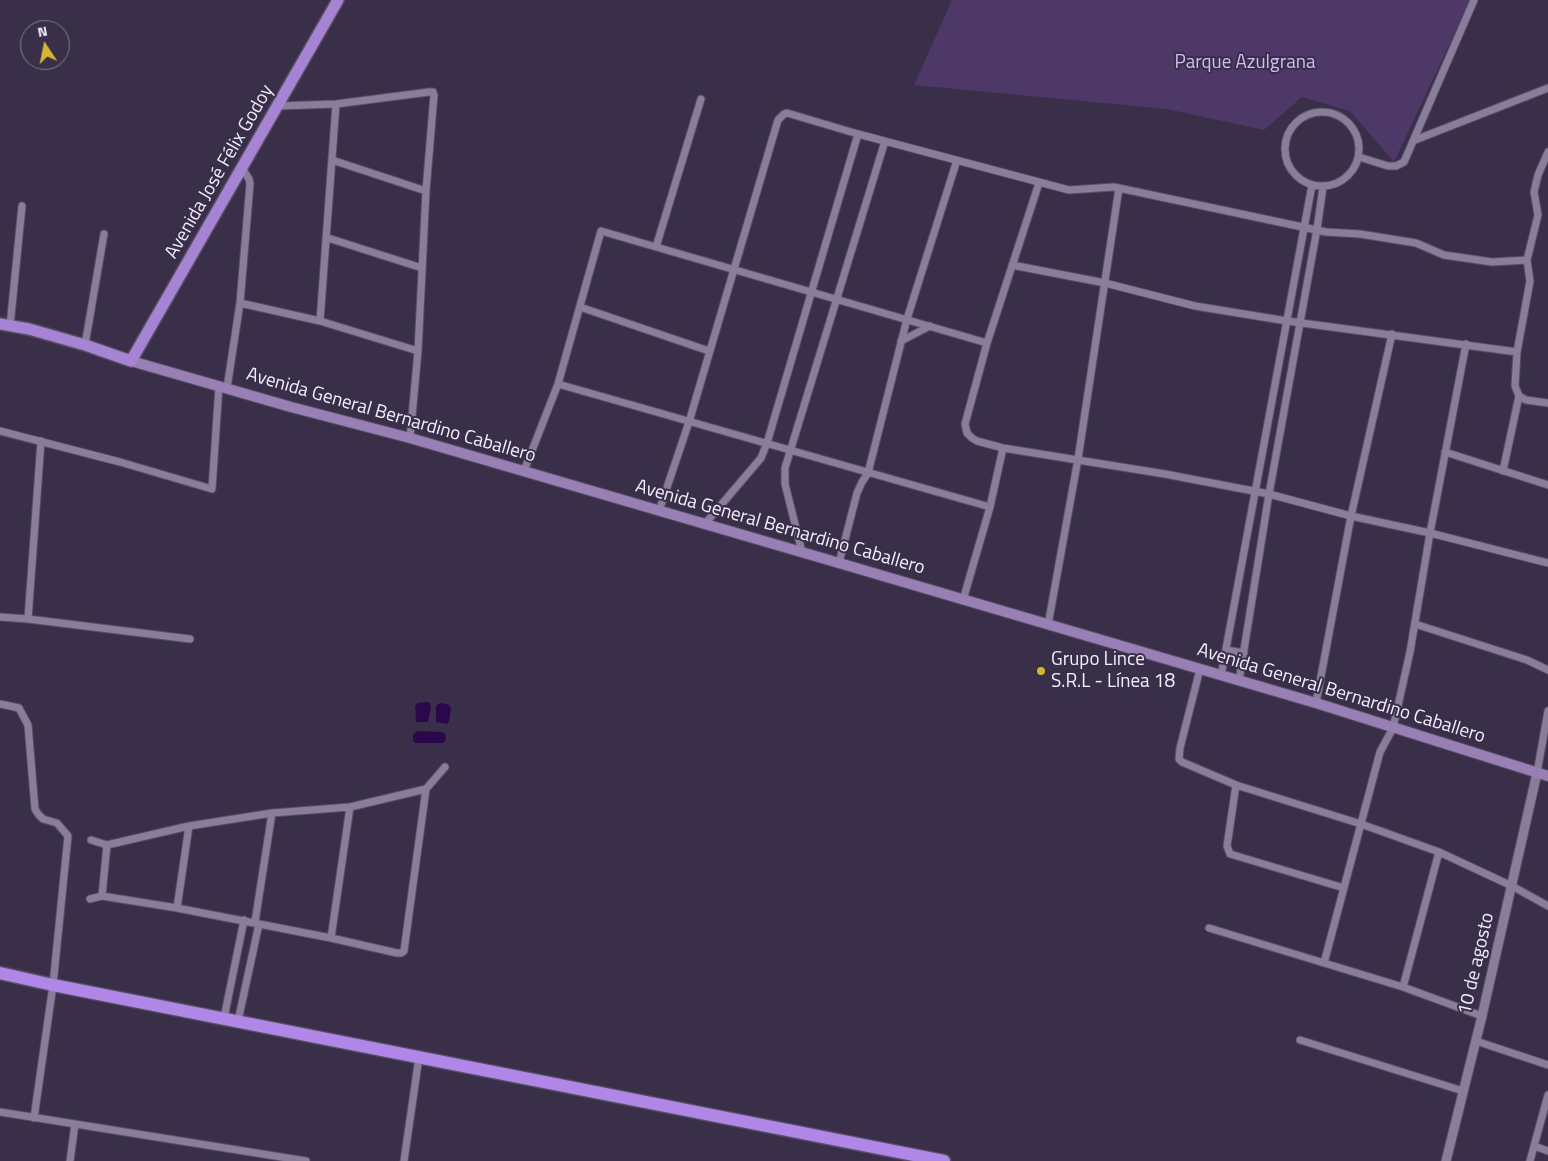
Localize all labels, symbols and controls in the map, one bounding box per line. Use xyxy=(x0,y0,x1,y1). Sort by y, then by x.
north arrow xyxy=(20,20,70,70)
text: N xyxy=(35,20,49,42)
park label: Parque Azulgrana xyxy=(1175,52,1315,74)
street label: Avenida José Félix Godoy xyxy=(161,81,279,263)
street label: Avenida General Bernardino Caballero xyxy=(244,364,538,468)
street label: Avenida General Bernardino Caballero xyxy=(633,476,927,580)
street label: Avenida General Bernardino Caballero xyxy=(1194,639,1488,749)
place label: Grupo Lince S.R.L - Línea 18 xyxy=(1051,649,1175,693)
marker: Grupo Lince S.R.L - Línea 18 xyxy=(1035,665,1047,677)
street label: 10 de agosto xyxy=(1454,911,1500,1017)

